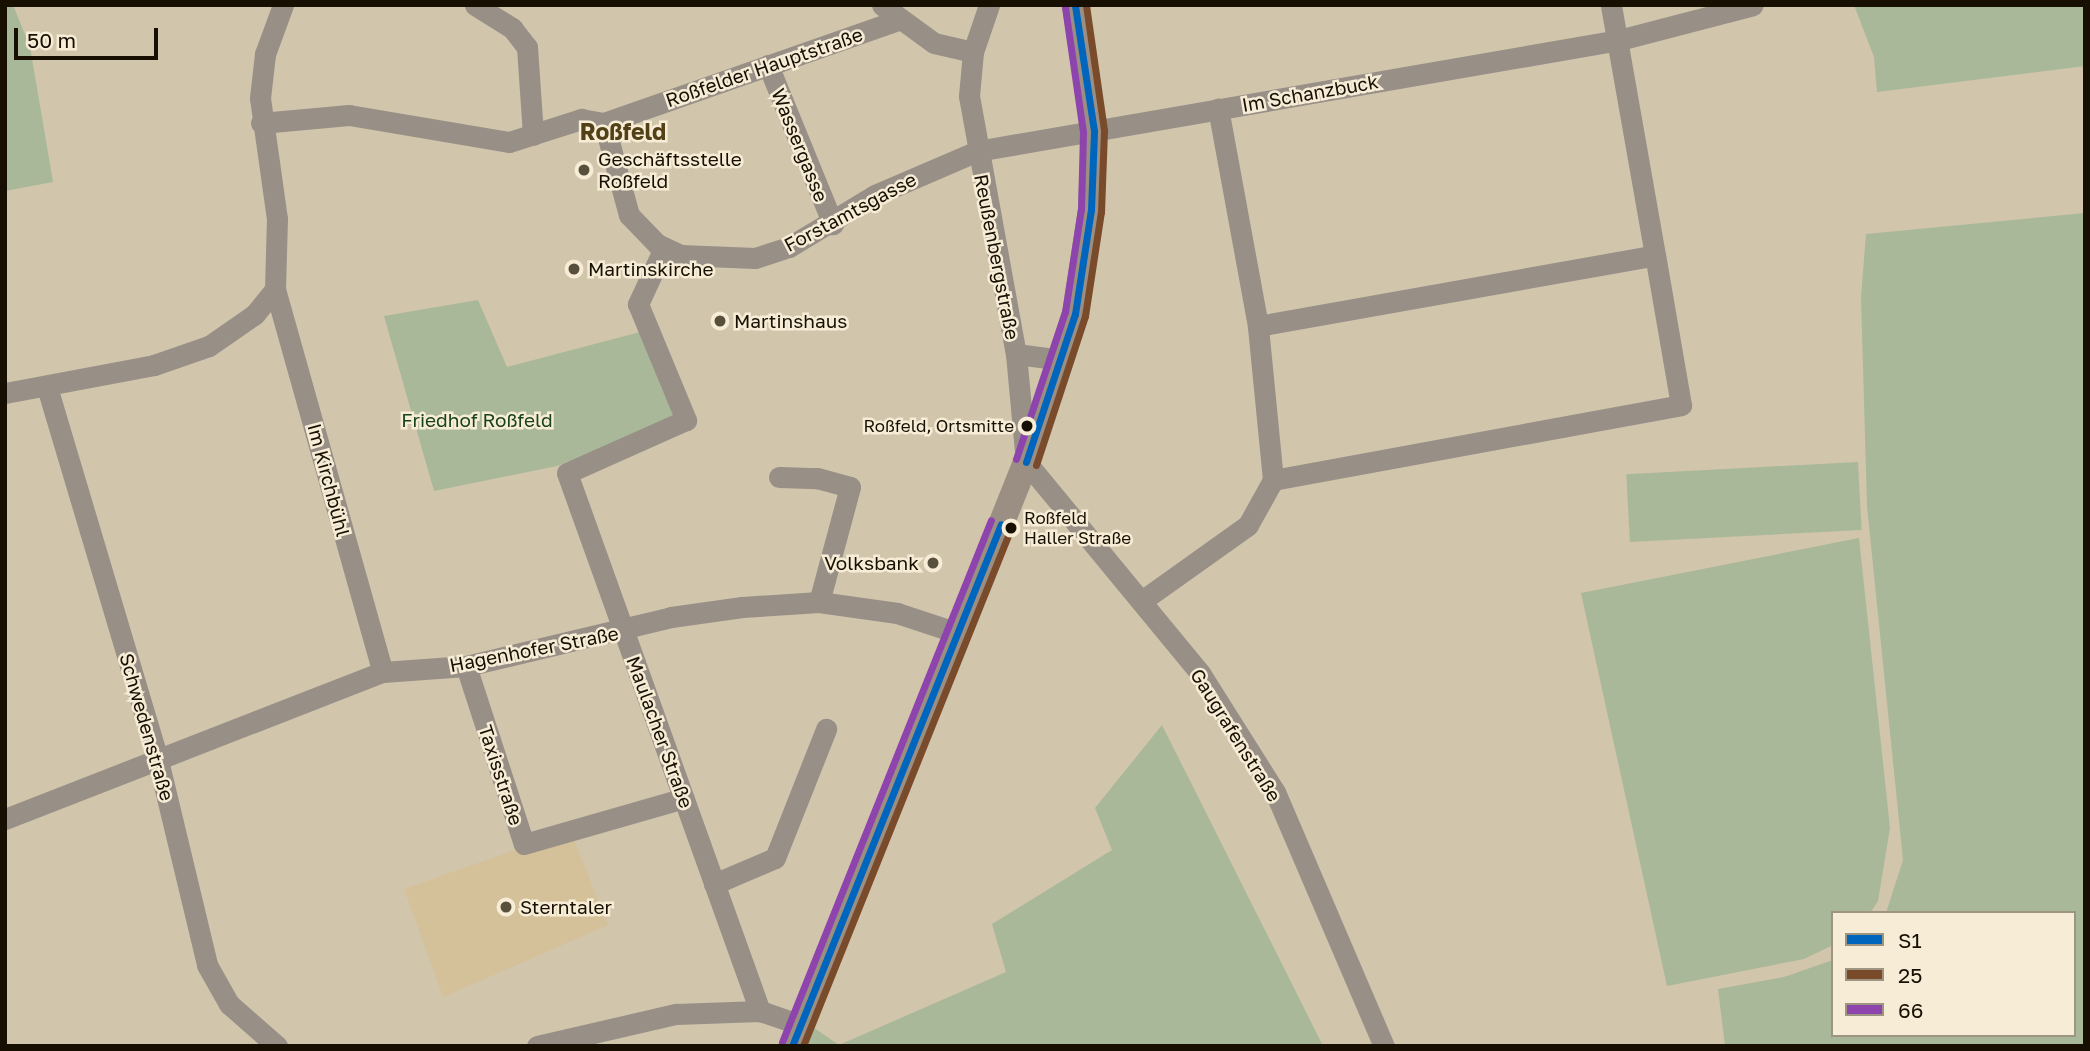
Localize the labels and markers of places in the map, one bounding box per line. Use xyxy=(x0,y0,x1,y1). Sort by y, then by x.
place label: Geschäftsstelle Roßfeld xyxy=(598,148,742,192)
marker: Geschäftsstelle Roßfeld xyxy=(576,162,592,178)
place label: Martinskirche xyxy=(588,258,713,280)
marker: Martinskirche xyxy=(566,261,582,277)
place label: Martinshaus xyxy=(734,310,847,332)
marker: Martinshaus xyxy=(712,313,728,329)
place label: Roßfeld, Ortsmitte xyxy=(863,416,1014,436)
marker: Roßfeld, Ortsmitte xyxy=(1020,419,1034,433)
place label: Roßfeld Haller Straße xyxy=(1024,508,1131,548)
marker: Roßfeld Haller Straße xyxy=(1004,521,1018,535)
place label: Volksbank xyxy=(824,552,919,574)
marker: Volksbank xyxy=(925,555,941,571)
place label: Sterntaler xyxy=(520,896,612,918)
marker: Sterntaler xyxy=(498,899,514,915)

